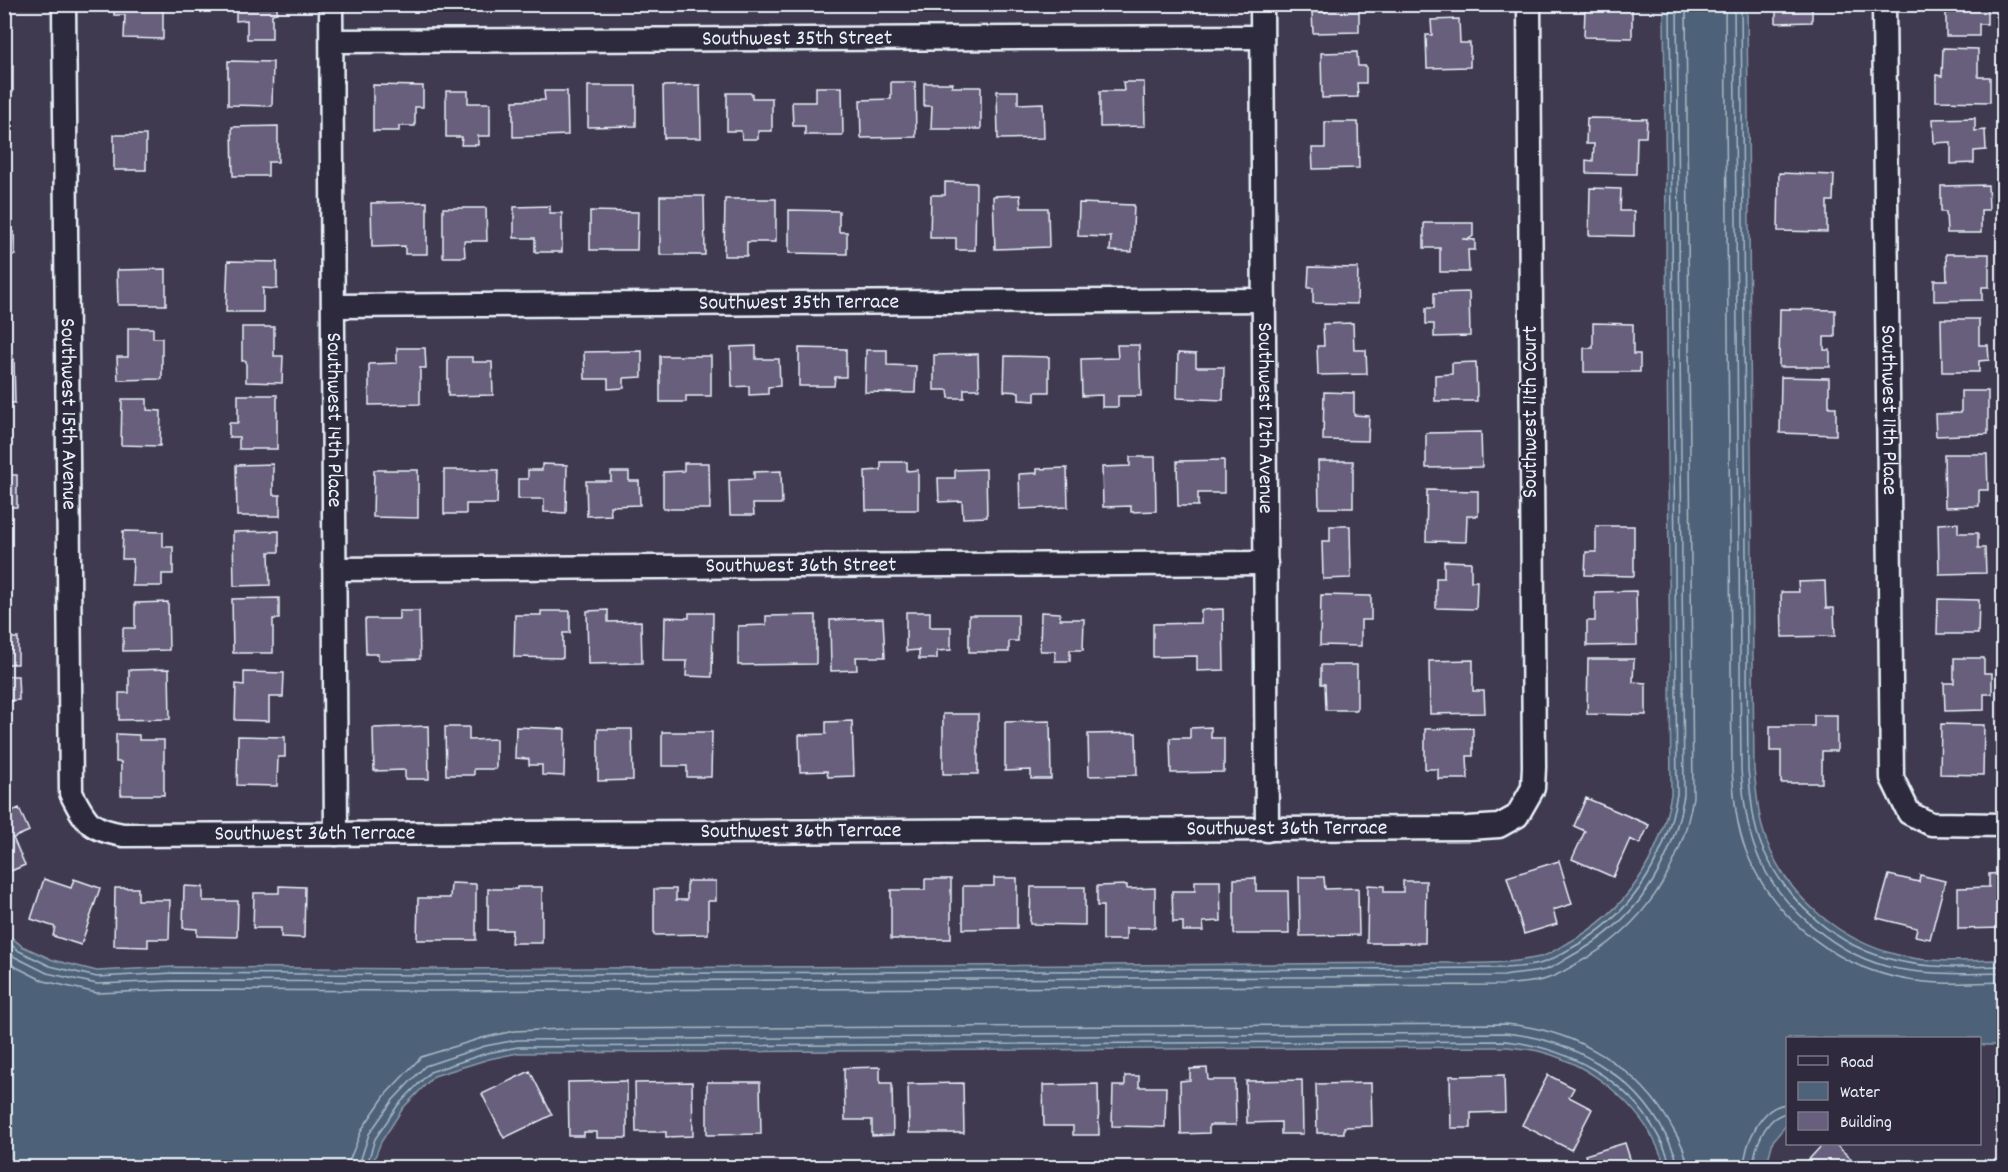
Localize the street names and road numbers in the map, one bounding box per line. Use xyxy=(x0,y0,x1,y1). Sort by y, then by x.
street label: Southwest 35th Street xyxy=(702,23,892,55)
street label: Southwest 35th Terrace xyxy=(699,287,899,319)
street label: Southwest 15th Avenue xyxy=(51,318,84,510)
street label: Southwest 12th Avenue xyxy=(1248,322,1281,514)
street label: Southwest 11th Place xyxy=(1872,325,1905,495)
street label: Southwest 11th Court xyxy=(1516,326,1547,498)
street label: Southwest 14th Place xyxy=(317,332,350,507)
street label: Southwest 36th Street xyxy=(705,550,896,582)
street label: Southwest 36th Terrace xyxy=(1186,813,1387,845)
street label: Southwest 36th Terrace xyxy=(700,815,901,847)
street label: Southwest 36th Terrace xyxy=(214,818,415,850)

